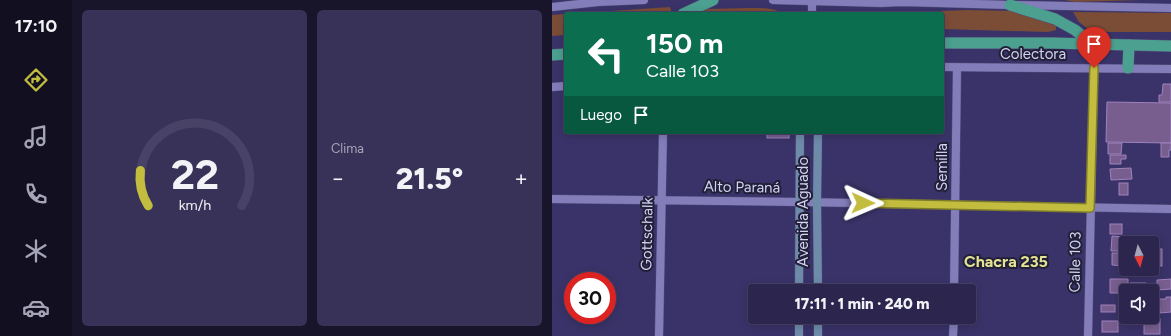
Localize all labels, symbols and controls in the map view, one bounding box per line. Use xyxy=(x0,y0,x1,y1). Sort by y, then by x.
text: 17:10 xyxy=(15,15,57,37)
text: 150 m xyxy=(646,26,723,60)
pin xyxy=(1077,27,1111,68)
icon: left xyxy=(580,28,632,80)
icon: arrive xyxy=(1083,33,1105,55)
street label: Colectora xyxy=(1000,45,1066,63)
text: Calle 103 xyxy=(646,60,719,82)
icon: directions xyxy=(22,66,50,94)
icon: arrive xyxy=(630,104,652,126)
text: Luego xyxy=(580,106,622,124)
icon: music xyxy=(22,123,50,151)
text: Clima xyxy=(331,141,364,156)
street label: Semilla xyxy=(933,143,951,191)
text: 22 xyxy=(170,149,219,199)
street label: Avenida Aguado xyxy=(794,157,812,267)
text: 21.5° xyxy=(396,160,463,197)
text: − xyxy=(331,165,345,192)
text: + xyxy=(514,165,528,192)
street label: Alto Paraná xyxy=(704,177,780,197)
icon: phone xyxy=(22,180,50,208)
position arrow xyxy=(842,182,884,224)
text: km/h xyxy=(178,196,211,214)
street label: Gottschalk xyxy=(637,197,657,271)
street label: Calle 103 xyxy=(1065,231,1085,293)
north arrow xyxy=(1119,236,1159,276)
map controls xyxy=(1119,236,1159,324)
icon: climate xyxy=(22,237,50,265)
district label: Chacra 235 xyxy=(964,252,1048,271)
speed limit sign: 30 xyxy=(564,272,616,324)
button: sound xyxy=(1119,284,1159,324)
icon: car xyxy=(22,294,50,322)
text: 17:11 · 1 min · 240 m xyxy=(794,295,930,313)

